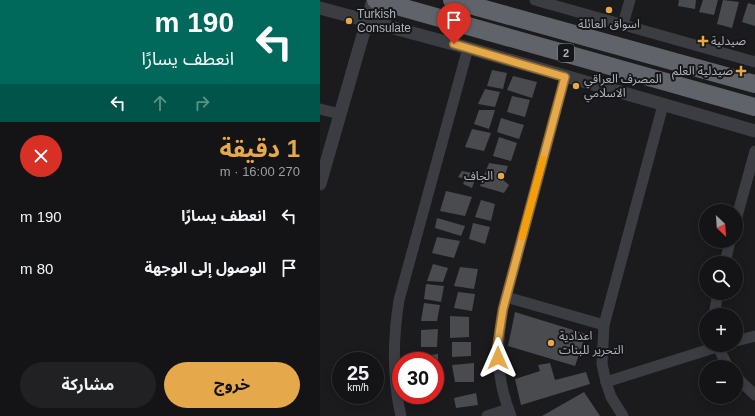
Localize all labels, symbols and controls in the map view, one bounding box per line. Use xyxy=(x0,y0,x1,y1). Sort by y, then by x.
pin xyxy=(437,3,471,44)
marker: اسواق العائلة xyxy=(604,5,614,15)
text: 190 m xyxy=(155,7,234,38)
place label: Turkish Consulate xyxy=(357,7,411,35)
icon: arrive xyxy=(443,9,465,31)
icon: left xyxy=(248,16,300,68)
marker: Turkish Consulate xyxy=(344,16,354,26)
place label: اسواق العائلة xyxy=(578,17,640,31)
place label: صيدلية xyxy=(711,34,746,48)
marker: صيدلية xyxy=(698,36,708,46)
road number: 2 xyxy=(558,44,574,62)
text: انعطف يسارًا xyxy=(142,49,234,69)
place label: صيدلية العلم xyxy=(672,64,733,80)
marker: صيدلية العلم xyxy=(736,66,746,76)
place label: المصرف العراقي الاسلامي xyxy=(584,72,662,103)
marker: المصرف العراقي الاسلامي xyxy=(571,81,581,91)
icon: left xyxy=(107,92,129,114)
icon: ahead xyxy=(149,92,171,114)
icon: right xyxy=(191,92,213,114)
button: close xyxy=(20,135,62,177)
text: 1 دقيقة xyxy=(220,135,300,162)
text: 270 m · 16:00 xyxy=(220,164,300,179)
place label: الجاف xyxy=(464,169,493,183)
marker: الجاف xyxy=(496,171,506,181)
north arrow xyxy=(699,204,743,248)
map controls xyxy=(699,204,743,404)
icon: left xyxy=(278,205,300,227)
text: انعطف يسارًا xyxy=(181,207,266,224)
text: 190 m xyxy=(20,208,62,225)
button: search xyxy=(699,256,743,300)
icon: arrive xyxy=(278,257,300,279)
text: الوصول إلى الوجهة xyxy=(144,259,266,276)
text: 80 m xyxy=(20,260,53,277)
button: + xyxy=(699,308,743,352)
place label: اعدادية التحرير للبنات xyxy=(559,329,624,357)
position arrow xyxy=(477,337,519,379)
marker: اعدادية التحرير للبنات xyxy=(546,338,556,348)
speed limit sign: 30 xyxy=(392,352,444,404)
button: − xyxy=(699,360,743,404)
button: مشاركة xyxy=(20,362,156,408)
button: خروج xyxy=(164,362,300,408)
text: 25 xyxy=(347,362,369,384)
text: km/h xyxy=(347,382,369,393)

